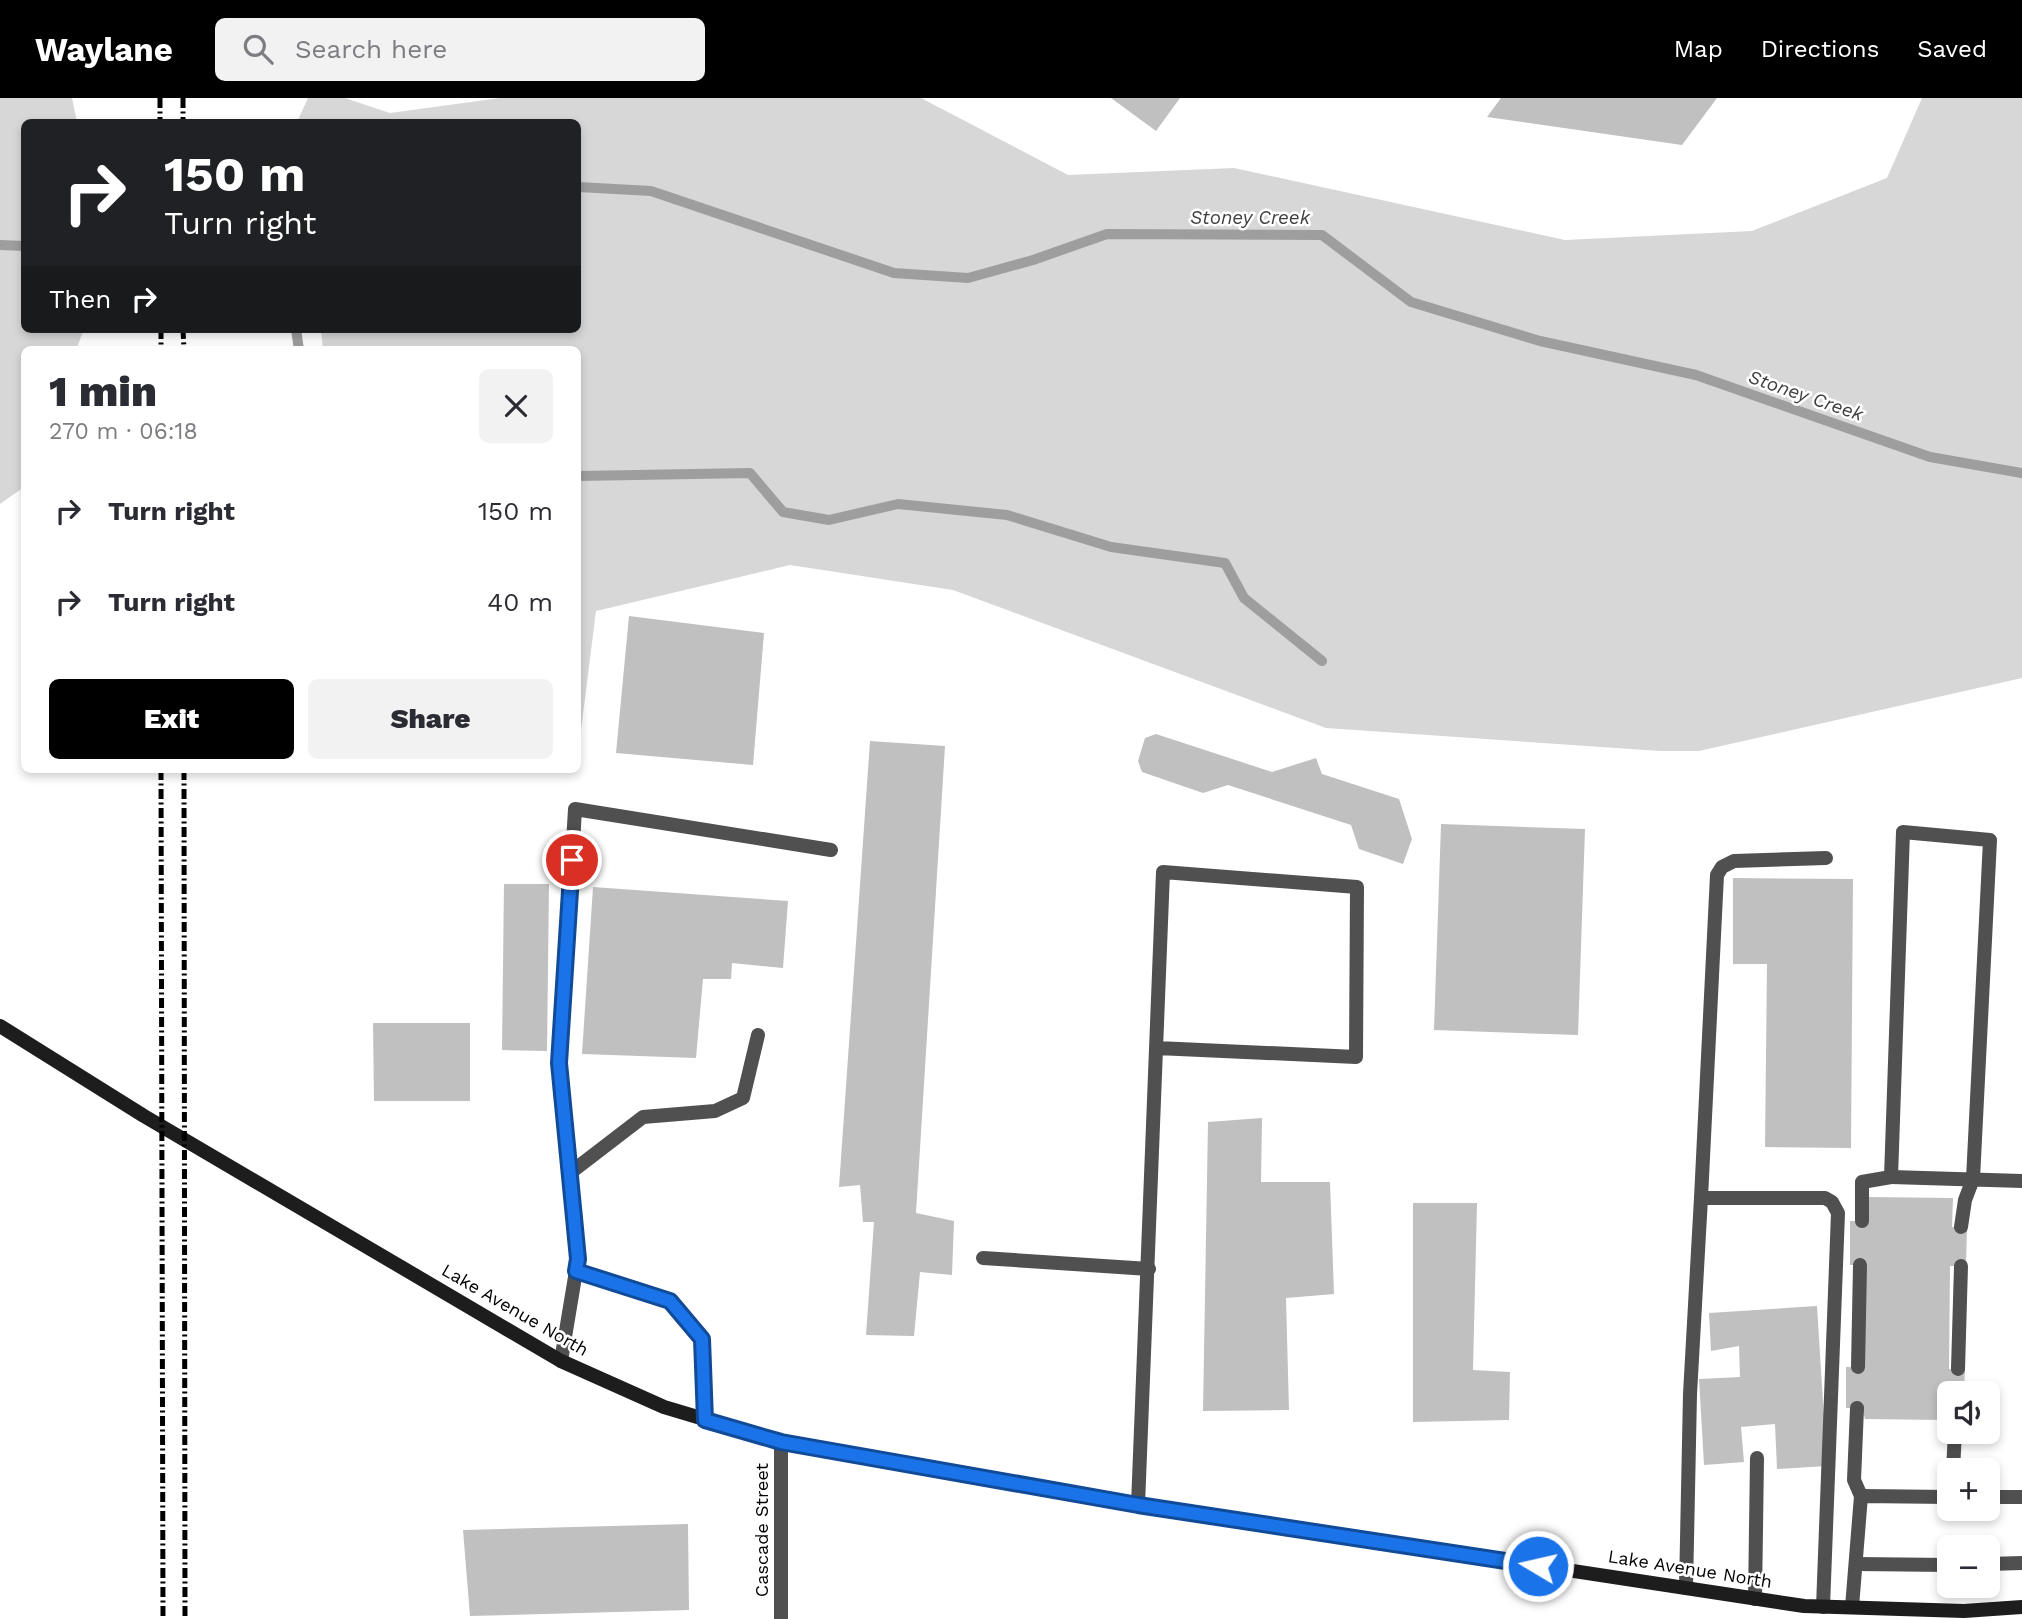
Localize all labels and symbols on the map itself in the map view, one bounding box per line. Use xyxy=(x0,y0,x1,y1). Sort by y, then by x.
water label: Stoney Creek xyxy=(1190,206,1311,229)
water label: Stoney Creek xyxy=(1745,365,1867,426)
pin xyxy=(542,830,602,890)
street label: Lake Avenue North xyxy=(438,1259,592,1360)
street label: Cascade Street xyxy=(751,1462,772,1597)
position arrow xyxy=(1501,1529,1575,1603)
street label: Lake Avenue North xyxy=(1607,1545,1774,1592)

